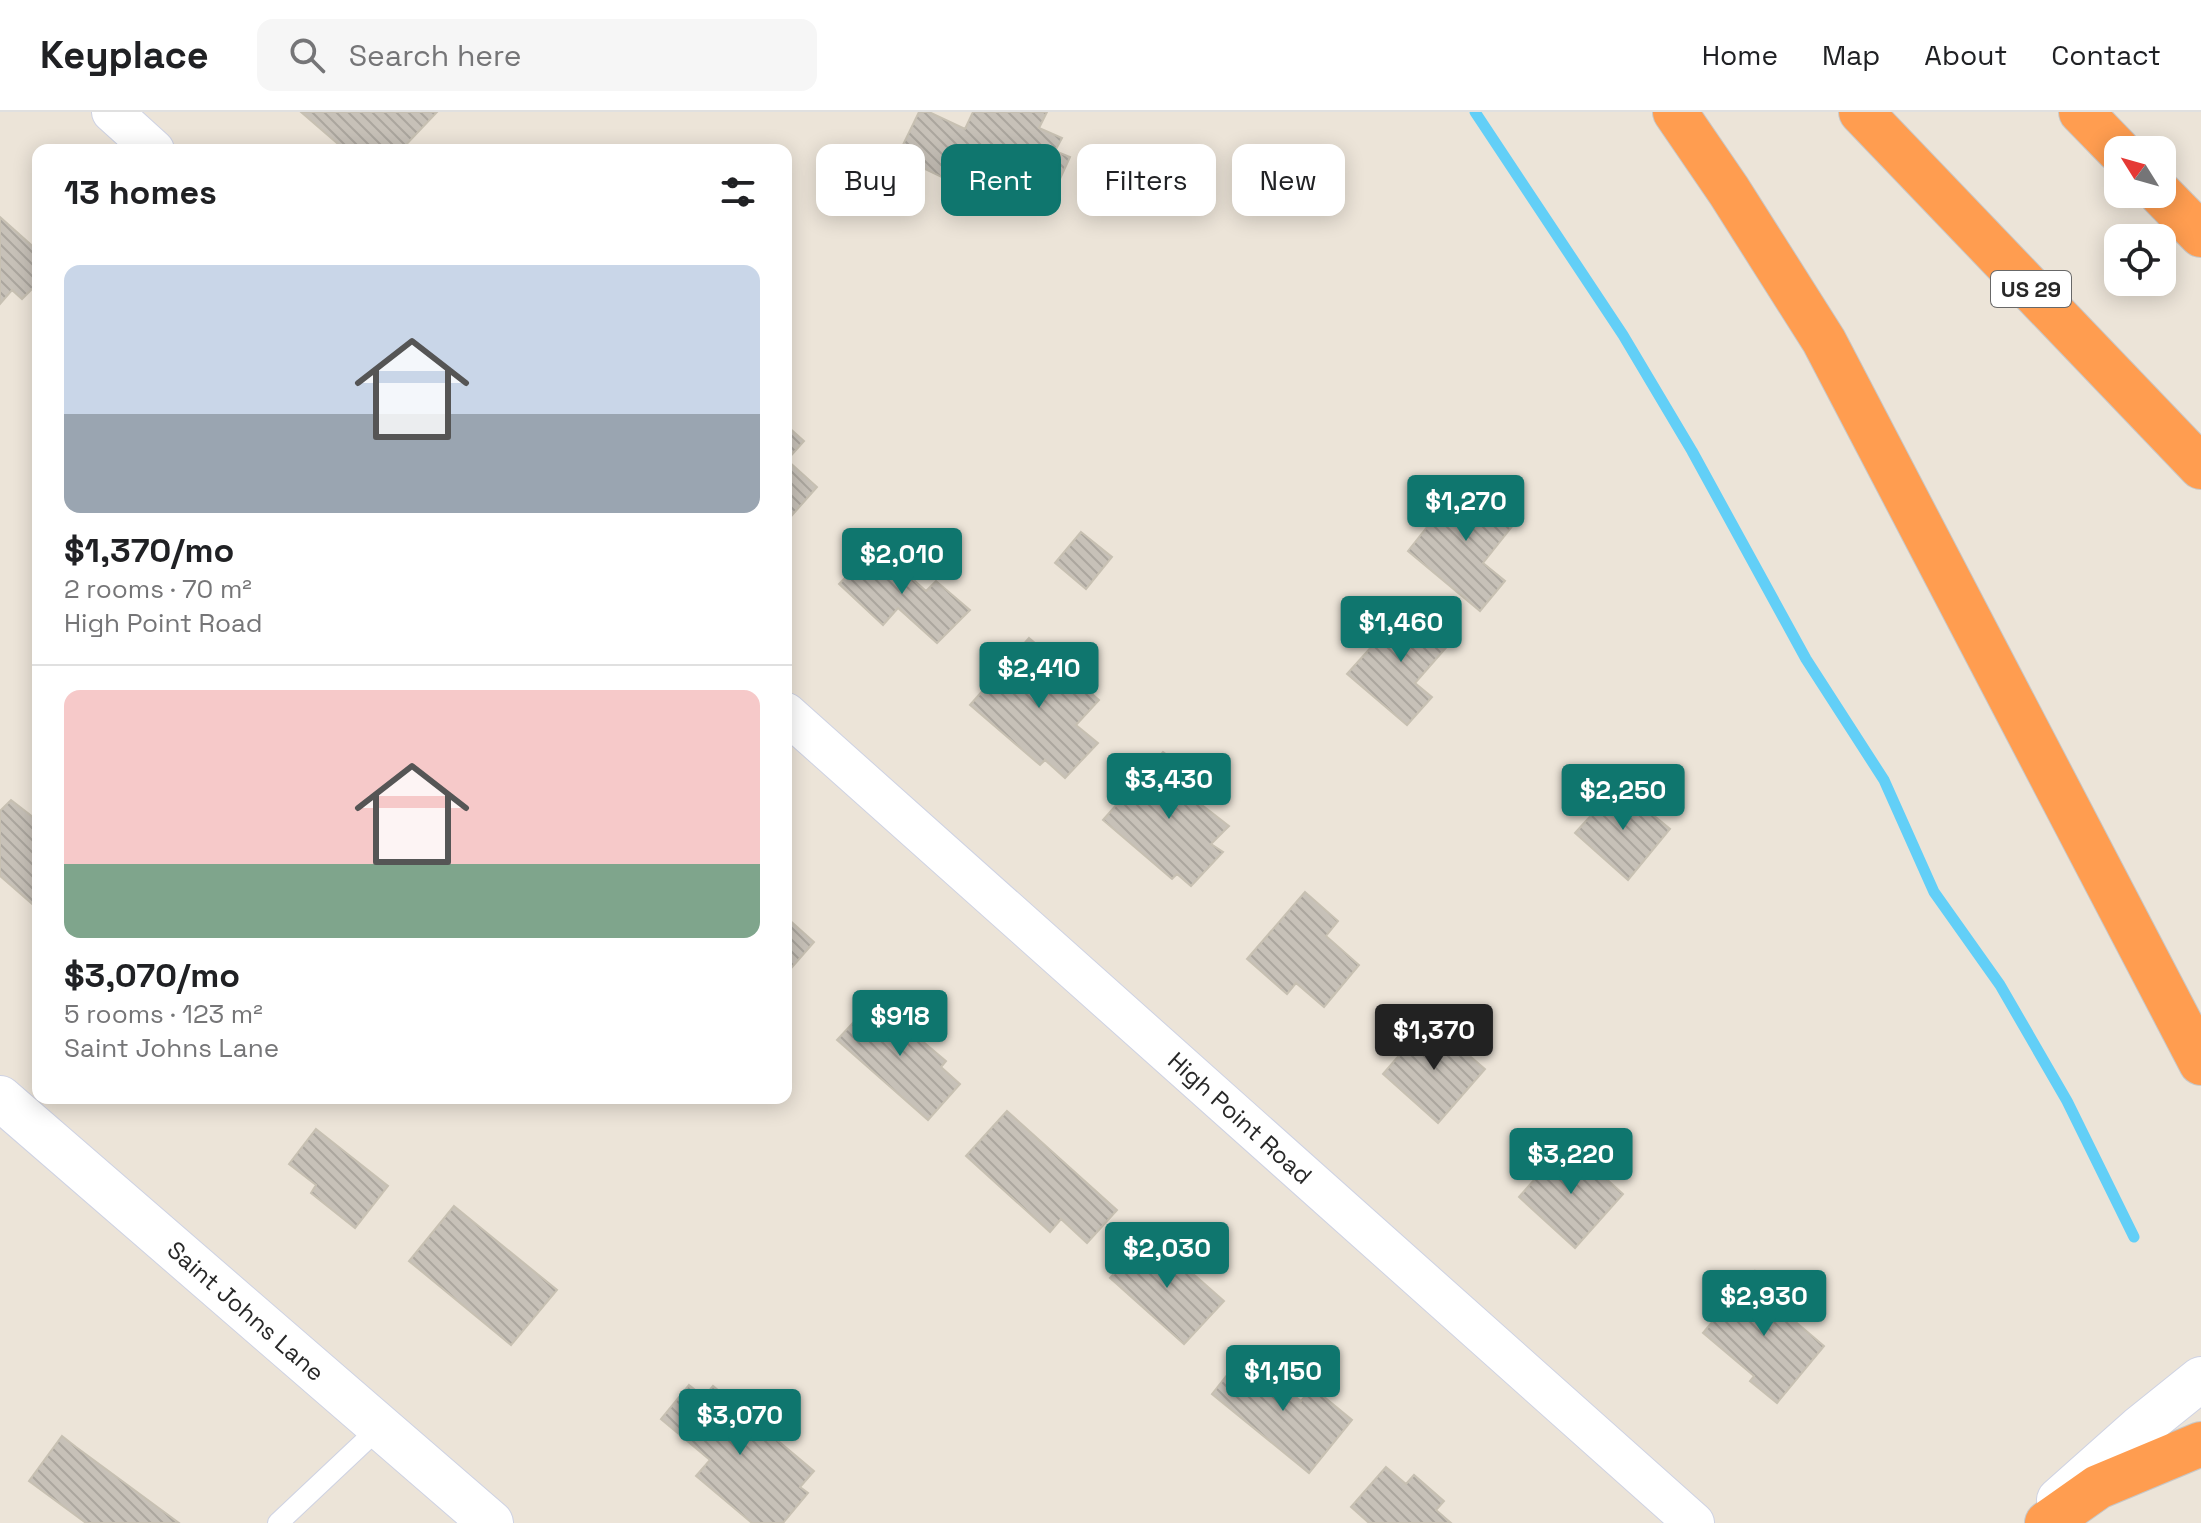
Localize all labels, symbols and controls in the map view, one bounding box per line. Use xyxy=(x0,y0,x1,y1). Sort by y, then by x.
search box xyxy=(257,19,817,91)
text: Keyplace xyxy=(40,31,209,79)
icon: search xyxy=(285,33,329,77)
text: Search here xyxy=(349,36,522,75)
text: Home xyxy=(1702,37,1778,73)
text: Map xyxy=(1822,37,1880,73)
text: About xyxy=(1924,37,2007,73)
text: Contact xyxy=(2051,37,2161,73)
north arrow xyxy=(2104,136,2176,208)
map controls xyxy=(2104,136,2176,296)
chip: Buy xyxy=(816,144,925,216)
chip: Rent xyxy=(941,144,1061,216)
chip: Filters xyxy=(1077,144,1216,216)
chip: New xyxy=(1232,144,1345,216)
icon: filters xyxy=(716,170,760,214)
text: 13 homes xyxy=(64,171,217,214)
button: locate xyxy=(2104,224,2176,296)
road number: US 29 xyxy=(1991,271,2071,307)
icon: home xyxy=(340,317,484,461)
pin: $1,270 xyxy=(1401,475,1531,543)
text: $1,270 xyxy=(1425,484,1507,518)
pin: $2,010 xyxy=(837,528,967,596)
text: $1,370/mo xyxy=(64,529,234,572)
text: $2,010 xyxy=(860,537,944,571)
text: 2 rooms · 70 m² xyxy=(64,572,252,606)
pin: $1,460 xyxy=(1336,596,1466,664)
text: $1,460 xyxy=(1359,605,1443,639)
text: High Point Road xyxy=(64,606,262,640)
pin: $2,410 xyxy=(974,642,1104,710)
text: $2,410 xyxy=(998,651,1081,685)
icon: home xyxy=(340,742,484,886)
pin: $3,430 xyxy=(1104,753,1234,821)
text: $3,430 xyxy=(1125,762,1213,796)
pin: $2,250 xyxy=(1558,764,1688,832)
text: $2,250 xyxy=(1580,773,1666,807)
text: $3,070/mo xyxy=(64,954,240,997)
pin: $918 xyxy=(853,990,947,1058)
text: 5 rooms · 123 m² xyxy=(64,997,263,1031)
text: $918 xyxy=(870,999,930,1033)
pin: $1,370 xyxy=(1369,1004,1499,1072)
text: $1,370 xyxy=(1393,1013,1475,1047)
text: Saint Johns Lane xyxy=(64,1031,279,1065)
street label: High Point Road xyxy=(1162,1045,1318,1191)
pin: $3,220 xyxy=(1506,1128,1636,1196)
text: $3,220 xyxy=(1528,1137,1614,1171)
pin: $2,030 xyxy=(1102,1222,1232,1290)
text: $2,030 xyxy=(1123,1231,1211,1265)
street label: Saint Johns Lane xyxy=(161,1234,331,1388)
pin: $2,930 xyxy=(1699,1270,1829,1338)
text: $2,930 xyxy=(1720,1279,1808,1313)
pin: $1,150 xyxy=(1218,1345,1348,1413)
text: $1,150 xyxy=(1244,1354,1322,1388)
pin: $3,070 xyxy=(675,1389,805,1457)
text: $3,070 xyxy=(697,1398,783,1432)

